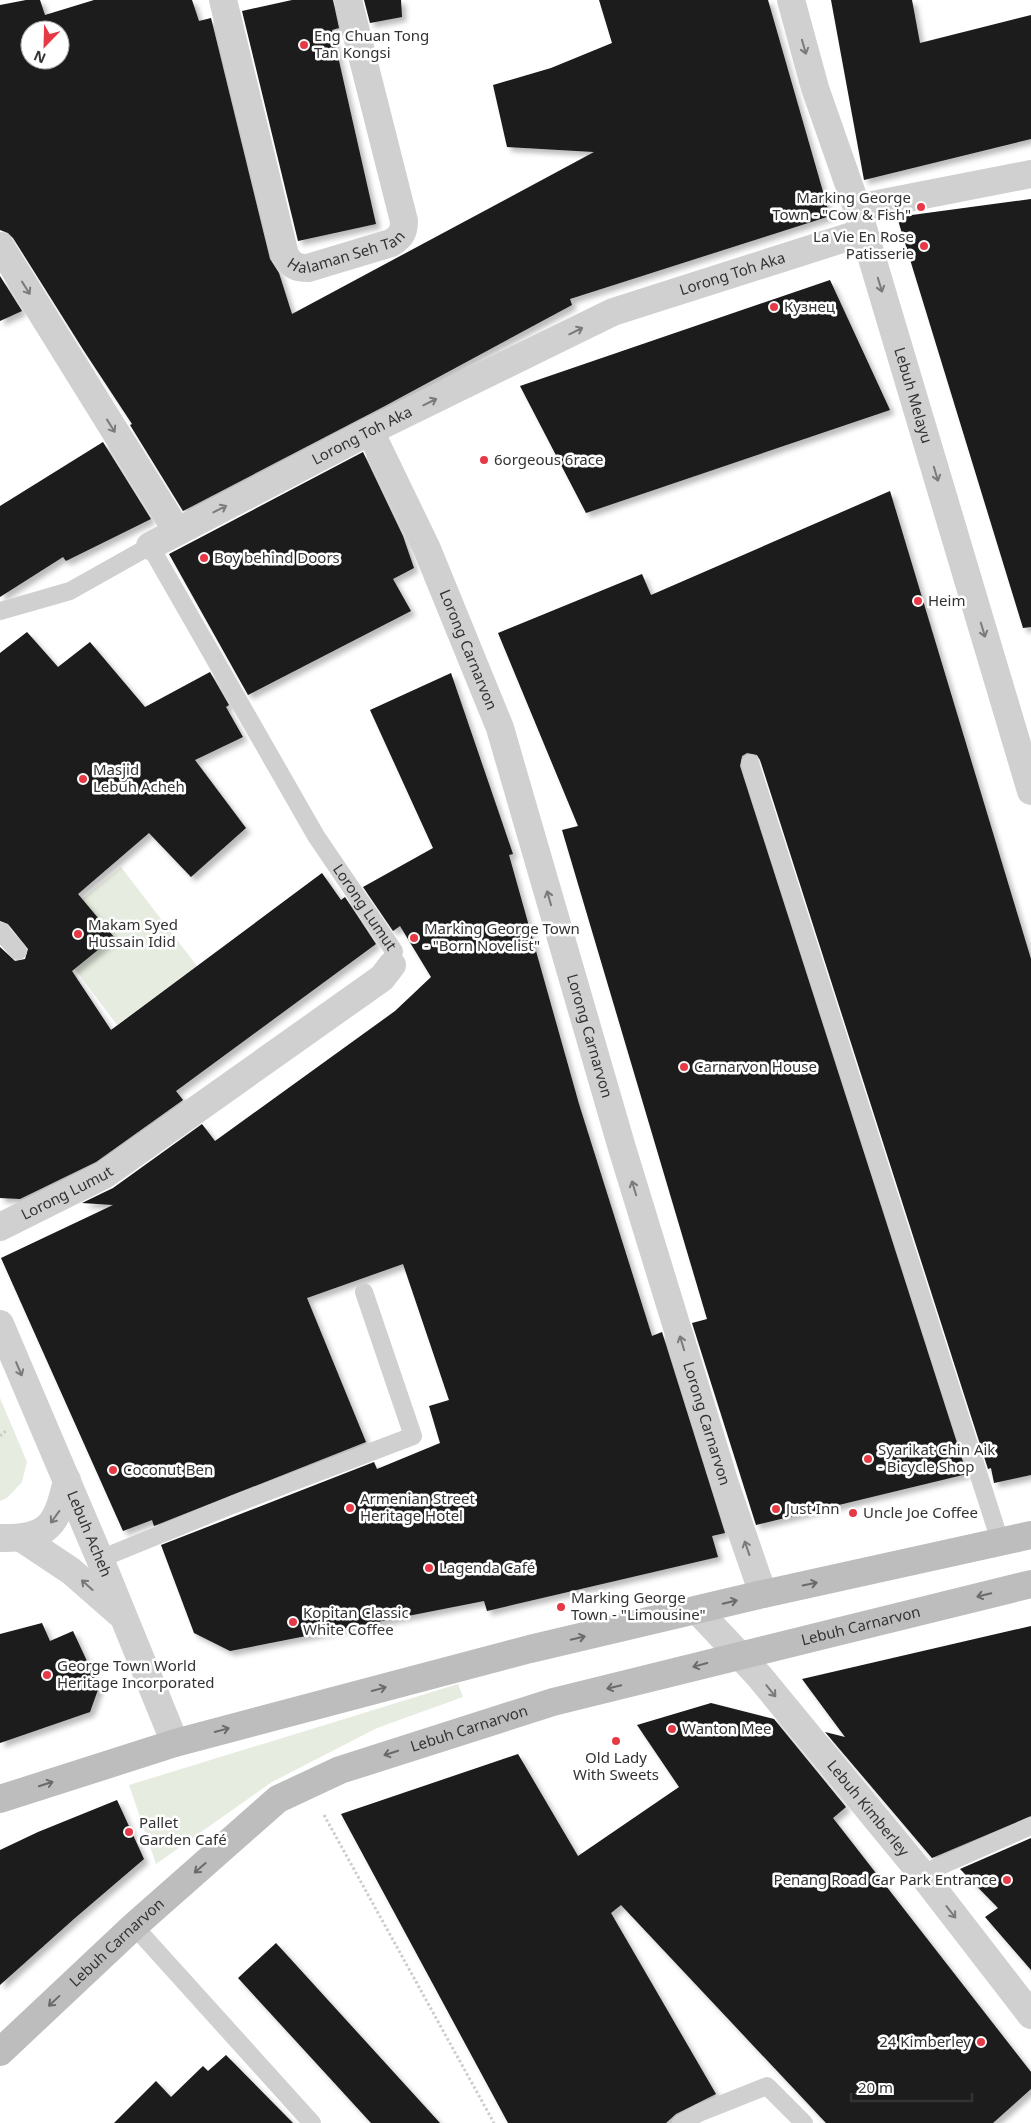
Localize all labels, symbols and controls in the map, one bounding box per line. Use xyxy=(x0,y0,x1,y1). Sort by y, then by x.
north arrow xyxy=(20,20,70,70)
place label: Eng Chuan Tong Tan Kongsi xyxy=(314,25,429,62)
marker: Eng Chuan Tong Tan Kongsi xyxy=(298,39,310,51)
one-way arrow xyxy=(799,39,809,55)
text: N xyxy=(31,46,49,68)
place label: Marking George Town - "Cow & Fish" xyxy=(772,187,911,224)
marker: Marking George Town - "Cow & Fish" xyxy=(915,201,927,213)
street label: Halaman Seh Tan xyxy=(284,226,409,277)
place label: La Vie En Rose Patisserie xyxy=(813,226,914,263)
marker: La Vie En Rose Patisserie xyxy=(918,240,930,252)
street label: Lorong Toh Aka xyxy=(677,247,787,299)
one-way arrow xyxy=(875,277,885,293)
one-way arrow xyxy=(21,280,31,294)
place label: Кузнец xyxy=(784,296,836,316)
marker: Кузнец xyxy=(768,301,780,313)
one-way arrow xyxy=(568,325,583,335)
street label: Lebuh Melayu xyxy=(890,345,938,446)
one-way arrow xyxy=(422,397,437,407)
street label: Lorong Toh Aka xyxy=(308,401,415,469)
one-way arrow xyxy=(107,418,117,432)
place label: 6orgeous 6race xyxy=(494,449,603,469)
marker: 6orgeous 6race xyxy=(478,454,490,466)
one-way arrow xyxy=(932,466,942,482)
one-way arrow xyxy=(213,504,228,514)
place label: Boy behind Doors xyxy=(214,547,340,567)
marker: Boy behind Doors xyxy=(198,552,210,564)
street label: Lorong Carnarvon xyxy=(436,586,503,713)
place label: Heim xyxy=(928,590,965,610)
marker: Heim xyxy=(912,595,924,607)
one-way arrow xyxy=(978,622,988,638)
place label: Masjid Lebuh Acheh xyxy=(93,759,185,796)
marker: Masjid Lebuh Acheh xyxy=(77,773,89,785)
street label: Lorong Lumut xyxy=(329,860,402,954)
one-way arrow xyxy=(544,890,554,906)
place label: Makam Syed Hussain Idid xyxy=(88,914,178,951)
place label: Marking George Town - "Born Novelist" xyxy=(424,918,580,955)
marker: Makam Syed Hussain Idid xyxy=(72,928,84,940)
marker: Marking George Town - "Born Novelist" xyxy=(408,932,420,944)
street label: Lorong Carnarvon xyxy=(563,971,618,1100)
place label: Carnarvon House xyxy=(694,1056,817,1076)
marker: Carnarvon House xyxy=(678,1061,690,1073)
street label: Lorong Lumut xyxy=(17,1161,117,1224)
one-way arrow xyxy=(628,1180,638,1196)
one-way arrow xyxy=(676,1336,686,1352)
street label: Lorong Carnarvon xyxy=(679,1359,736,1488)
one-way arrow xyxy=(15,1361,25,1376)
place label: Syarikat Chin Aik - Bicycle Shop xyxy=(878,1439,995,1476)
marker: Syarikat Chin Aik - Bicycle Shop xyxy=(862,1453,874,1465)
place label: Coconut Ben xyxy=(123,1459,213,1479)
marker: Coconut Ben xyxy=(107,1464,119,1476)
street label: Lebuh Acheh xyxy=(63,1487,117,1580)
place label: Armenian Street Heritage Hotel xyxy=(360,1488,475,1525)
place label: Just Inn xyxy=(784,1498,840,1518)
marker: Armenian Street Heritage Hotel xyxy=(344,1502,356,1514)
place label: Uncle Joe Coffee xyxy=(863,1502,978,1522)
marker: Just Inn xyxy=(770,1503,782,1515)
marker: Uncle Joe Coffee xyxy=(847,1507,859,1519)
one-way arrow xyxy=(50,1510,60,1524)
one-way arrow xyxy=(742,1541,751,1556)
place label: Lagenda Café xyxy=(439,1557,535,1577)
marker: Lagenda Café xyxy=(423,1562,435,1574)
one-way arrow xyxy=(80,1579,93,1590)
one-way arrow xyxy=(802,1579,818,1588)
place label: Marking George Town - "Limousine" xyxy=(571,1587,706,1624)
one-way arrow xyxy=(976,1591,992,1601)
one-way arrow xyxy=(721,1597,737,1606)
marker: Marking George Town - "Limousine" xyxy=(555,1601,567,1613)
street label: Lebuh Carnarvon xyxy=(799,1601,922,1649)
place label: Kopitan Classic White Coffee xyxy=(303,1602,409,1639)
marker: Kopitan Classic White Coffee xyxy=(287,1616,299,1628)
one-way arrow xyxy=(569,1633,585,1642)
place label: George Town World Heritage Incorporated xyxy=(57,1655,215,1692)
one-way arrow xyxy=(692,1661,708,1670)
marker: George Town World Heritage Incorporated xyxy=(41,1669,53,1681)
one-way arrow xyxy=(607,1683,623,1692)
one-way arrow xyxy=(371,1684,387,1693)
one-way arrow xyxy=(766,1684,777,1697)
street label: Lebuh Carnarvon xyxy=(408,1700,530,1756)
place label: Wanton Mee xyxy=(682,1718,772,1738)
marker: Wanton Mee xyxy=(666,1723,678,1735)
one-way arrow xyxy=(214,1725,230,1734)
marker: Old Lady With Sweets xyxy=(610,1735,622,1747)
place label: Old Lady With Sweets xyxy=(573,1747,659,1784)
one-way arrow xyxy=(384,1749,400,1759)
street label: Lebuh Kimberley xyxy=(823,1755,914,1860)
one-way arrow xyxy=(38,1779,54,1788)
place label: Pallet Garden Café xyxy=(139,1812,227,1849)
marker: Pallet Garden Café xyxy=(123,1826,135,1838)
one-way arrow xyxy=(194,1862,207,1873)
place label: Penang Road Car Park Entrance xyxy=(774,1869,997,1889)
marker: Penang Road Car Park Entrance xyxy=(1001,1874,1013,1886)
street label: Lebuh Carnarvon xyxy=(65,1893,168,1991)
one-way arrow xyxy=(946,1905,957,1918)
one-way arrow xyxy=(48,1995,61,2007)
place label: 24 Kimberley xyxy=(879,2031,971,2051)
marker: 24 Kimberley xyxy=(975,2036,987,2048)
scale bar xyxy=(851,2070,972,2102)
text: 20 m xyxy=(858,2077,893,2097)

